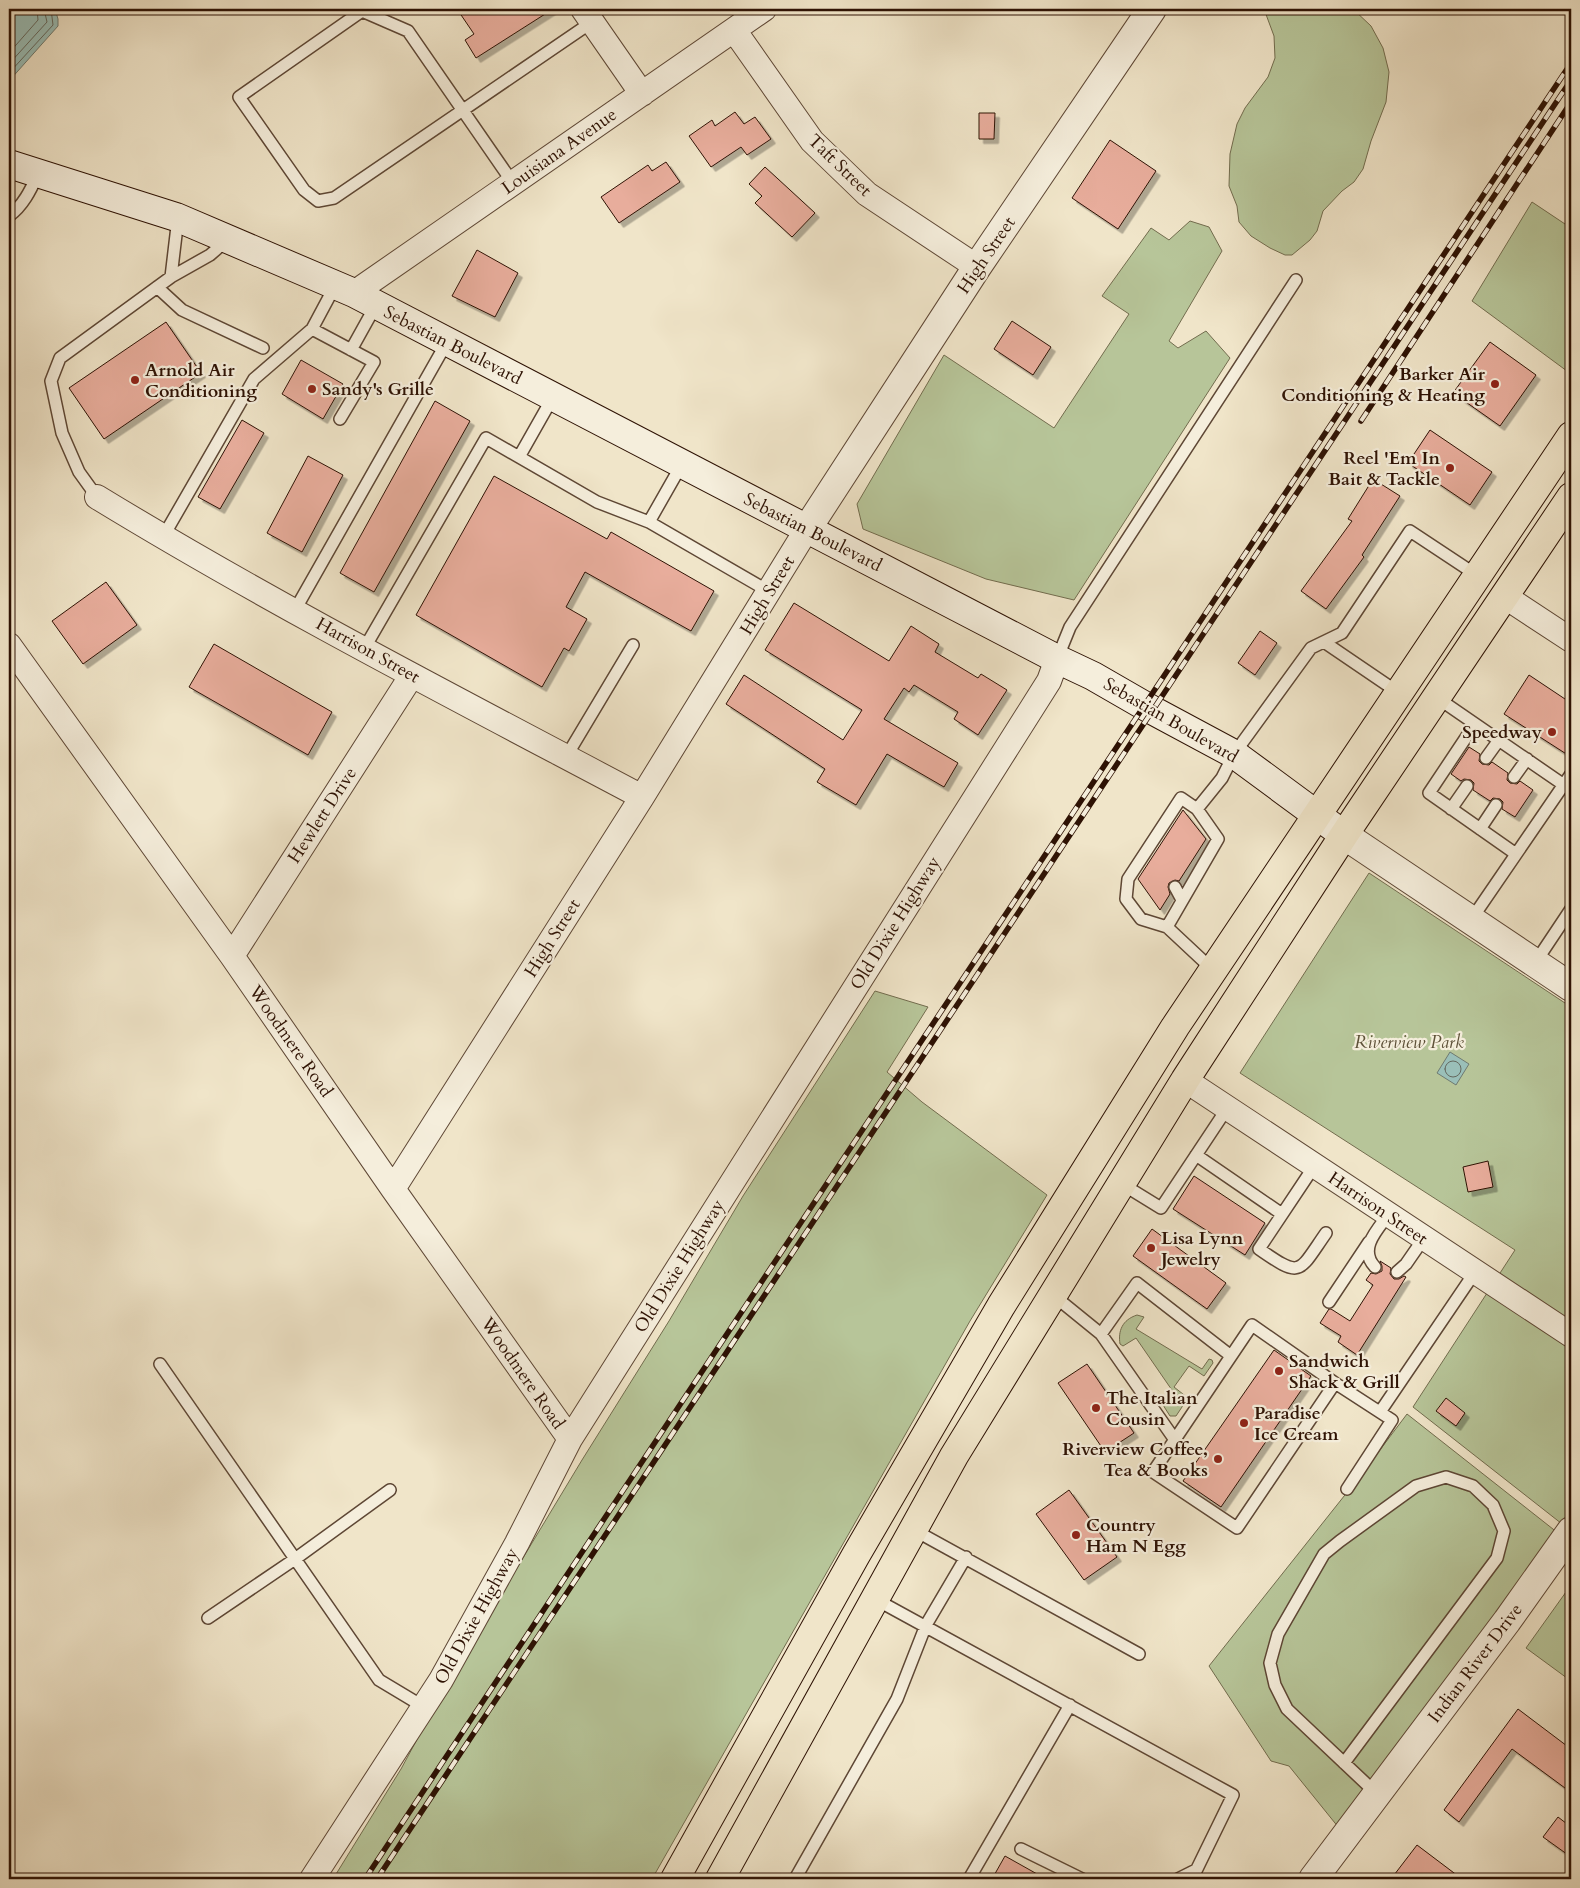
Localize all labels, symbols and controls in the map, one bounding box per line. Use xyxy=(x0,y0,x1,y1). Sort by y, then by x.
street label: Louisiana Avenue xyxy=(497,102,622,201)
street label: Taft Street xyxy=(802,128,877,202)
street label: High Street xyxy=(951,211,1022,299)
street label: Sebastian Boulevard xyxy=(379,300,526,391)
place label: Arnold Air Conditioning xyxy=(145,358,257,404)
place label: Barker Air Conditioning & Heating xyxy=(1281,362,1486,408)
marker: Arnold Air Conditioning xyxy=(129,374,141,386)
place label: Sandy's Grille xyxy=(322,377,434,402)
marker: Barker Air Conditioning & Heating xyxy=(1489,378,1501,390)
marker: Sandy's Grille xyxy=(306,383,318,395)
place label: Reel 'Em In Bait & Tackle xyxy=(1328,446,1440,492)
marker: Reel 'Em In Bait & Tackle xyxy=(1444,462,1456,474)
street label: Sebastian Boulevard xyxy=(739,487,886,578)
street label: High Street xyxy=(734,551,801,640)
street label: Harrison Street xyxy=(311,612,424,689)
street label: Sebastian Boulevard xyxy=(1099,672,1243,769)
place label: Speedway xyxy=(1462,720,1543,745)
marker: Speedway xyxy=(1546,726,1558,738)
street label: Hewlett Drive xyxy=(282,762,363,868)
street label: Old Dixie Highway xyxy=(844,851,947,995)
street label: High Street xyxy=(518,894,587,982)
street label: Woodmere Road xyxy=(242,979,339,1103)
park label: Riverview Park xyxy=(1354,1030,1464,1055)
street label: Harrison Street xyxy=(1323,1166,1433,1251)
street label: Old Dixie Highway xyxy=(628,1194,731,1338)
place label: Lisa Lynn Jewelry xyxy=(1158,1226,1244,1272)
marker: Lisa Lynn Jewelry xyxy=(1145,1242,1157,1254)
street label: Woodmere Road xyxy=(474,1311,571,1435)
place label: Sandwich Shack & Grill xyxy=(1289,1349,1400,1395)
marker: Sandwich Shack & Grill xyxy=(1273,1365,1285,1377)
place label: The Italian Cousin xyxy=(1106,1386,1198,1432)
place label: Paradise Ice Cream xyxy=(1254,1401,1339,1447)
marker: The Italian Cousin xyxy=(1090,1402,1102,1414)
marker: Paradise Ice Cream xyxy=(1238,1417,1250,1429)
place label: Riverview Coffee, Tea & Books xyxy=(1062,1437,1208,1483)
marker: Riverview Coffee, Tea & Books xyxy=(1212,1453,1224,1465)
place label: Country Ham N Egg xyxy=(1086,1513,1186,1559)
marker: Country Ham N Egg xyxy=(1070,1529,1082,1541)
street label: Old Dixie Highway xyxy=(428,1543,525,1689)
street label: Indian River Drive xyxy=(1422,1598,1529,1728)

